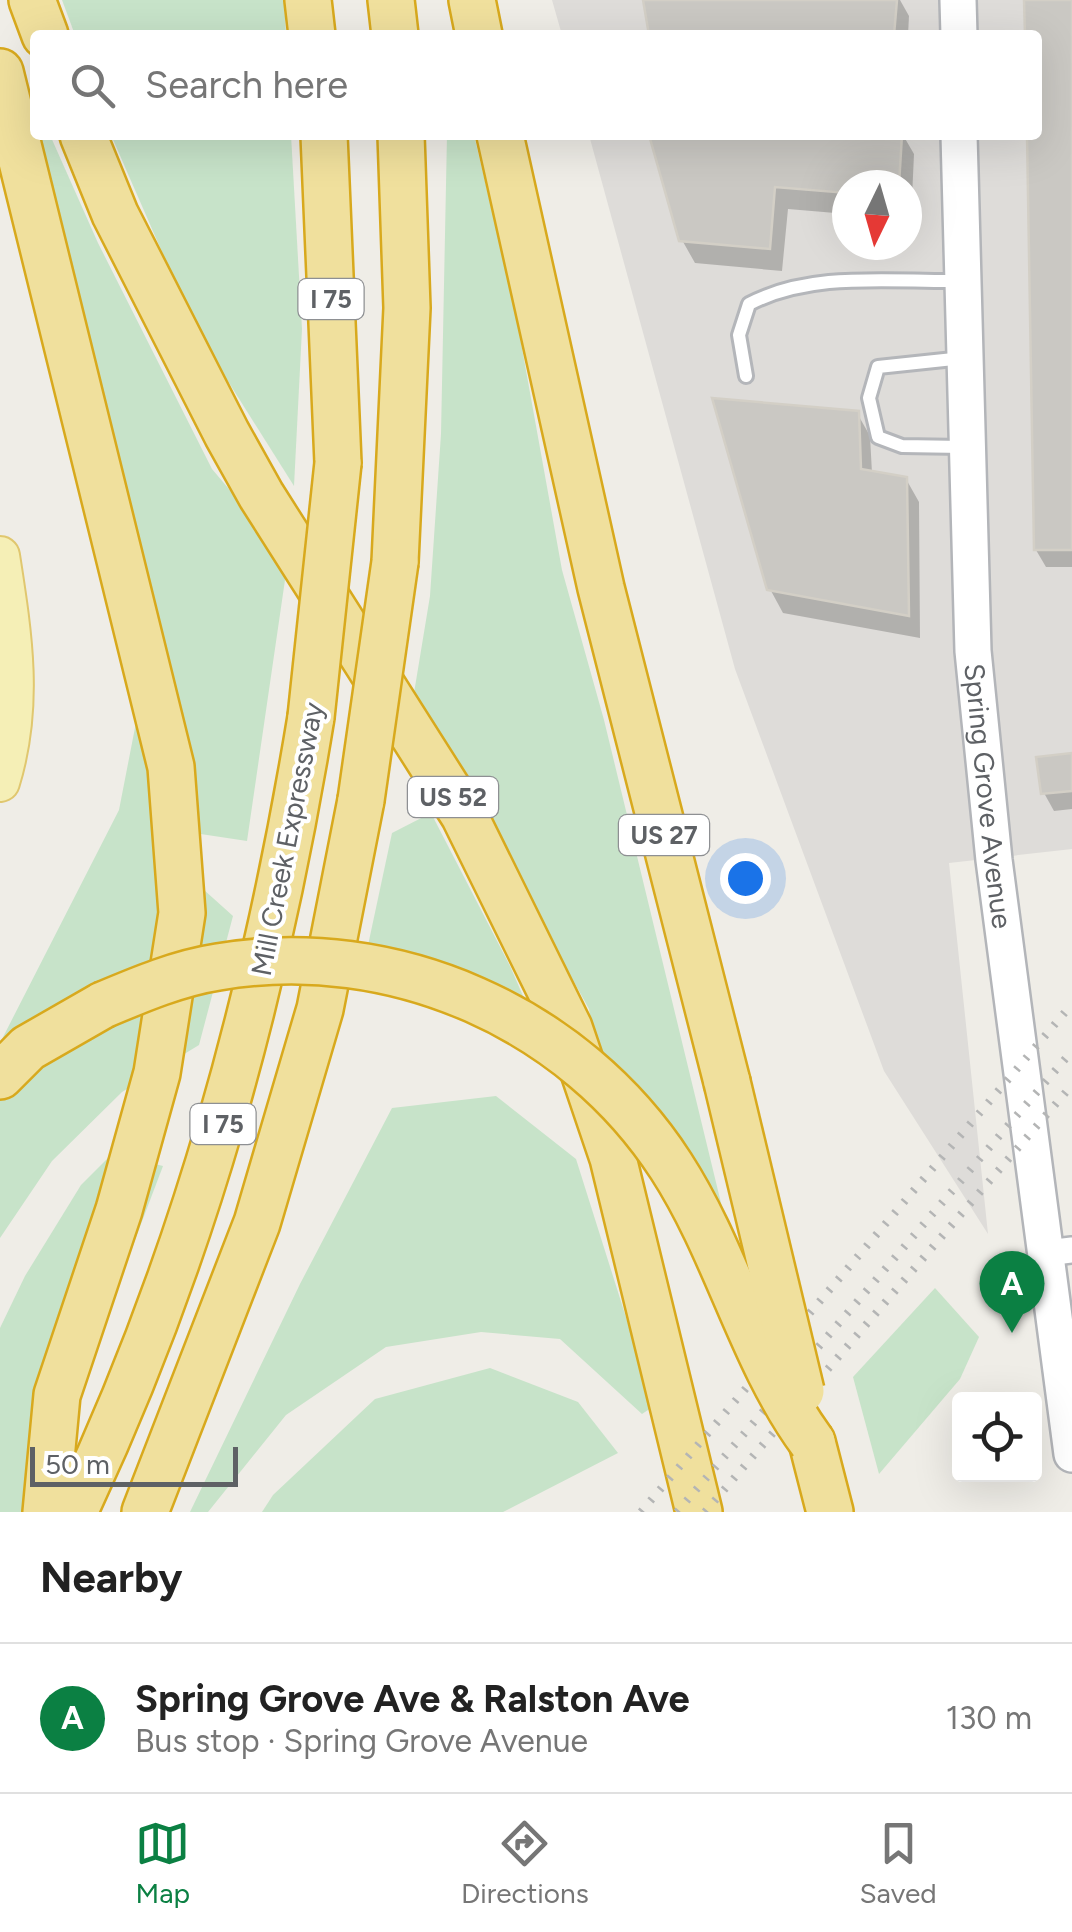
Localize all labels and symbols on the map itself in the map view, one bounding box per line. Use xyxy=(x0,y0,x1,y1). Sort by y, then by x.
north arrow xyxy=(832,170,922,260)
road number: I 75 xyxy=(298,279,364,319)
street label: Spring Grove Avenue xyxy=(957,662,1020,931)
street label: Mill Creek Expressway xyxy=(244,699,330,979)
road number: US 52 xyxy=(408,777,498,817)
road number: US 27 xyxy=(619,815,709,855)
your location xyxy=(720,853,771,904)
road number: I 75 xyxy=(190,1104,256,1144)
pin: A xyxy=(980,1250,1044,1333)
scale bar xyxy=(30,1442,238,1486)

